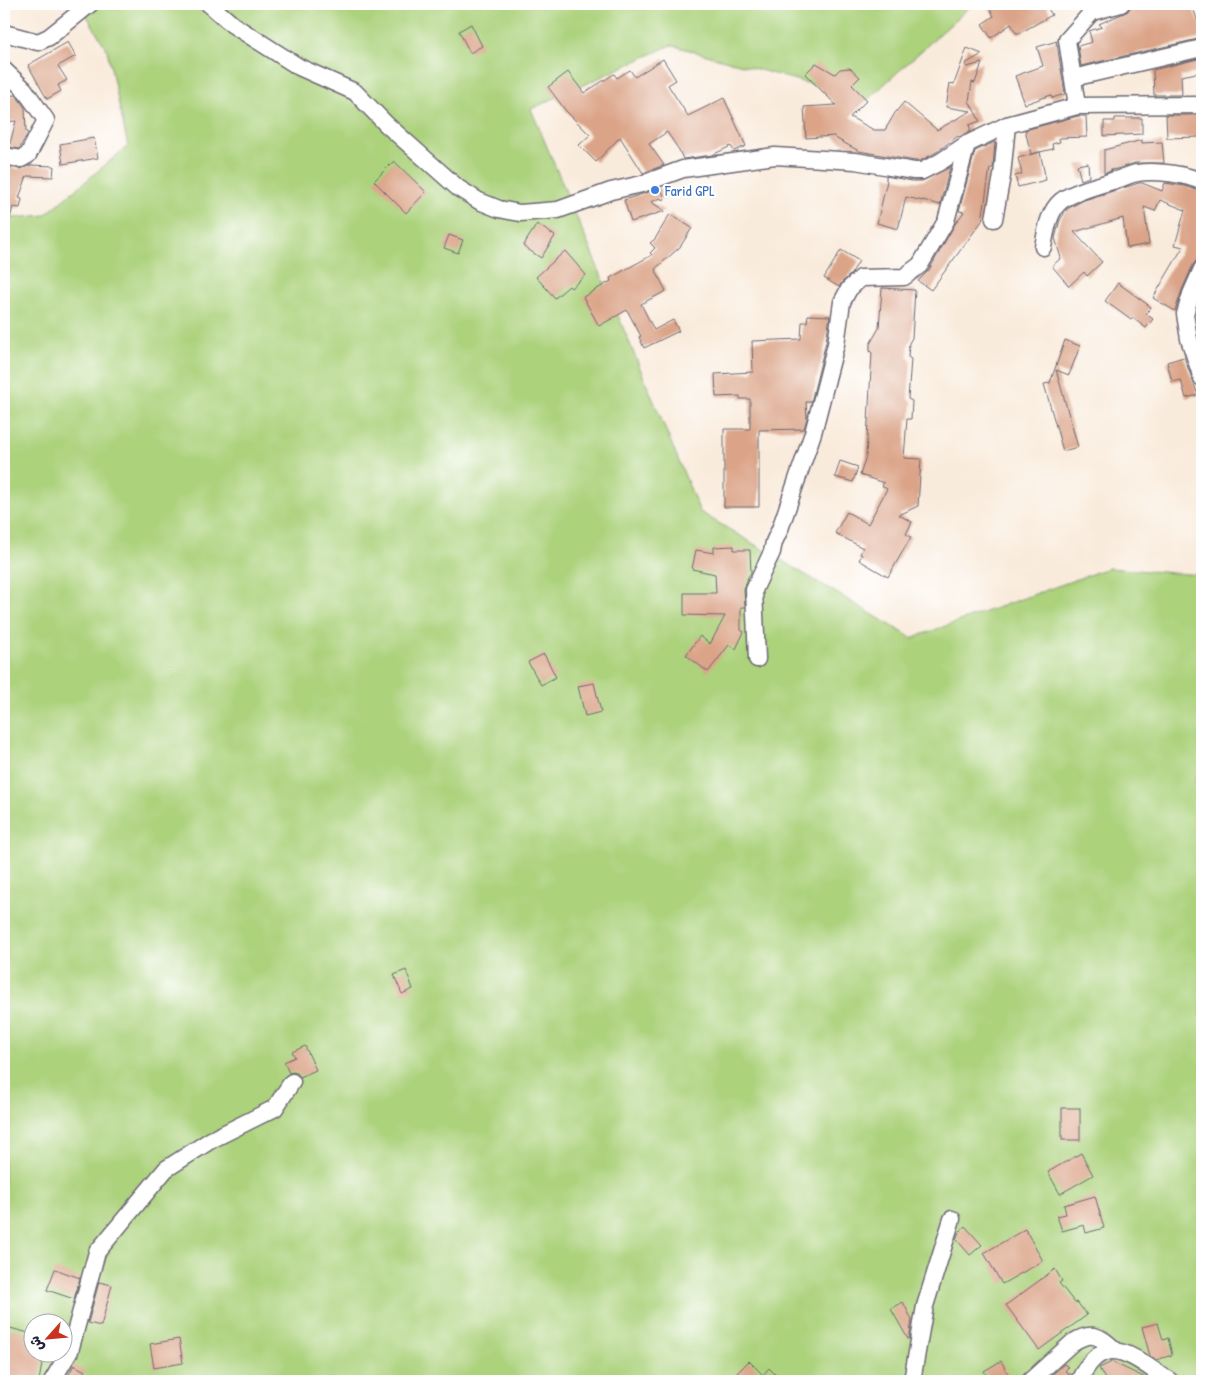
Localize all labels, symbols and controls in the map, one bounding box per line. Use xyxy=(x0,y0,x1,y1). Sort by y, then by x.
place label: Farid GPL xyxy=(664,180,715,201)
marker: Farid GPL xyxy=(649,184,661,196)
north arrow xyxy=(22,1312,72,1362)
text: ش xyxy=(24,1333,48,1355)

